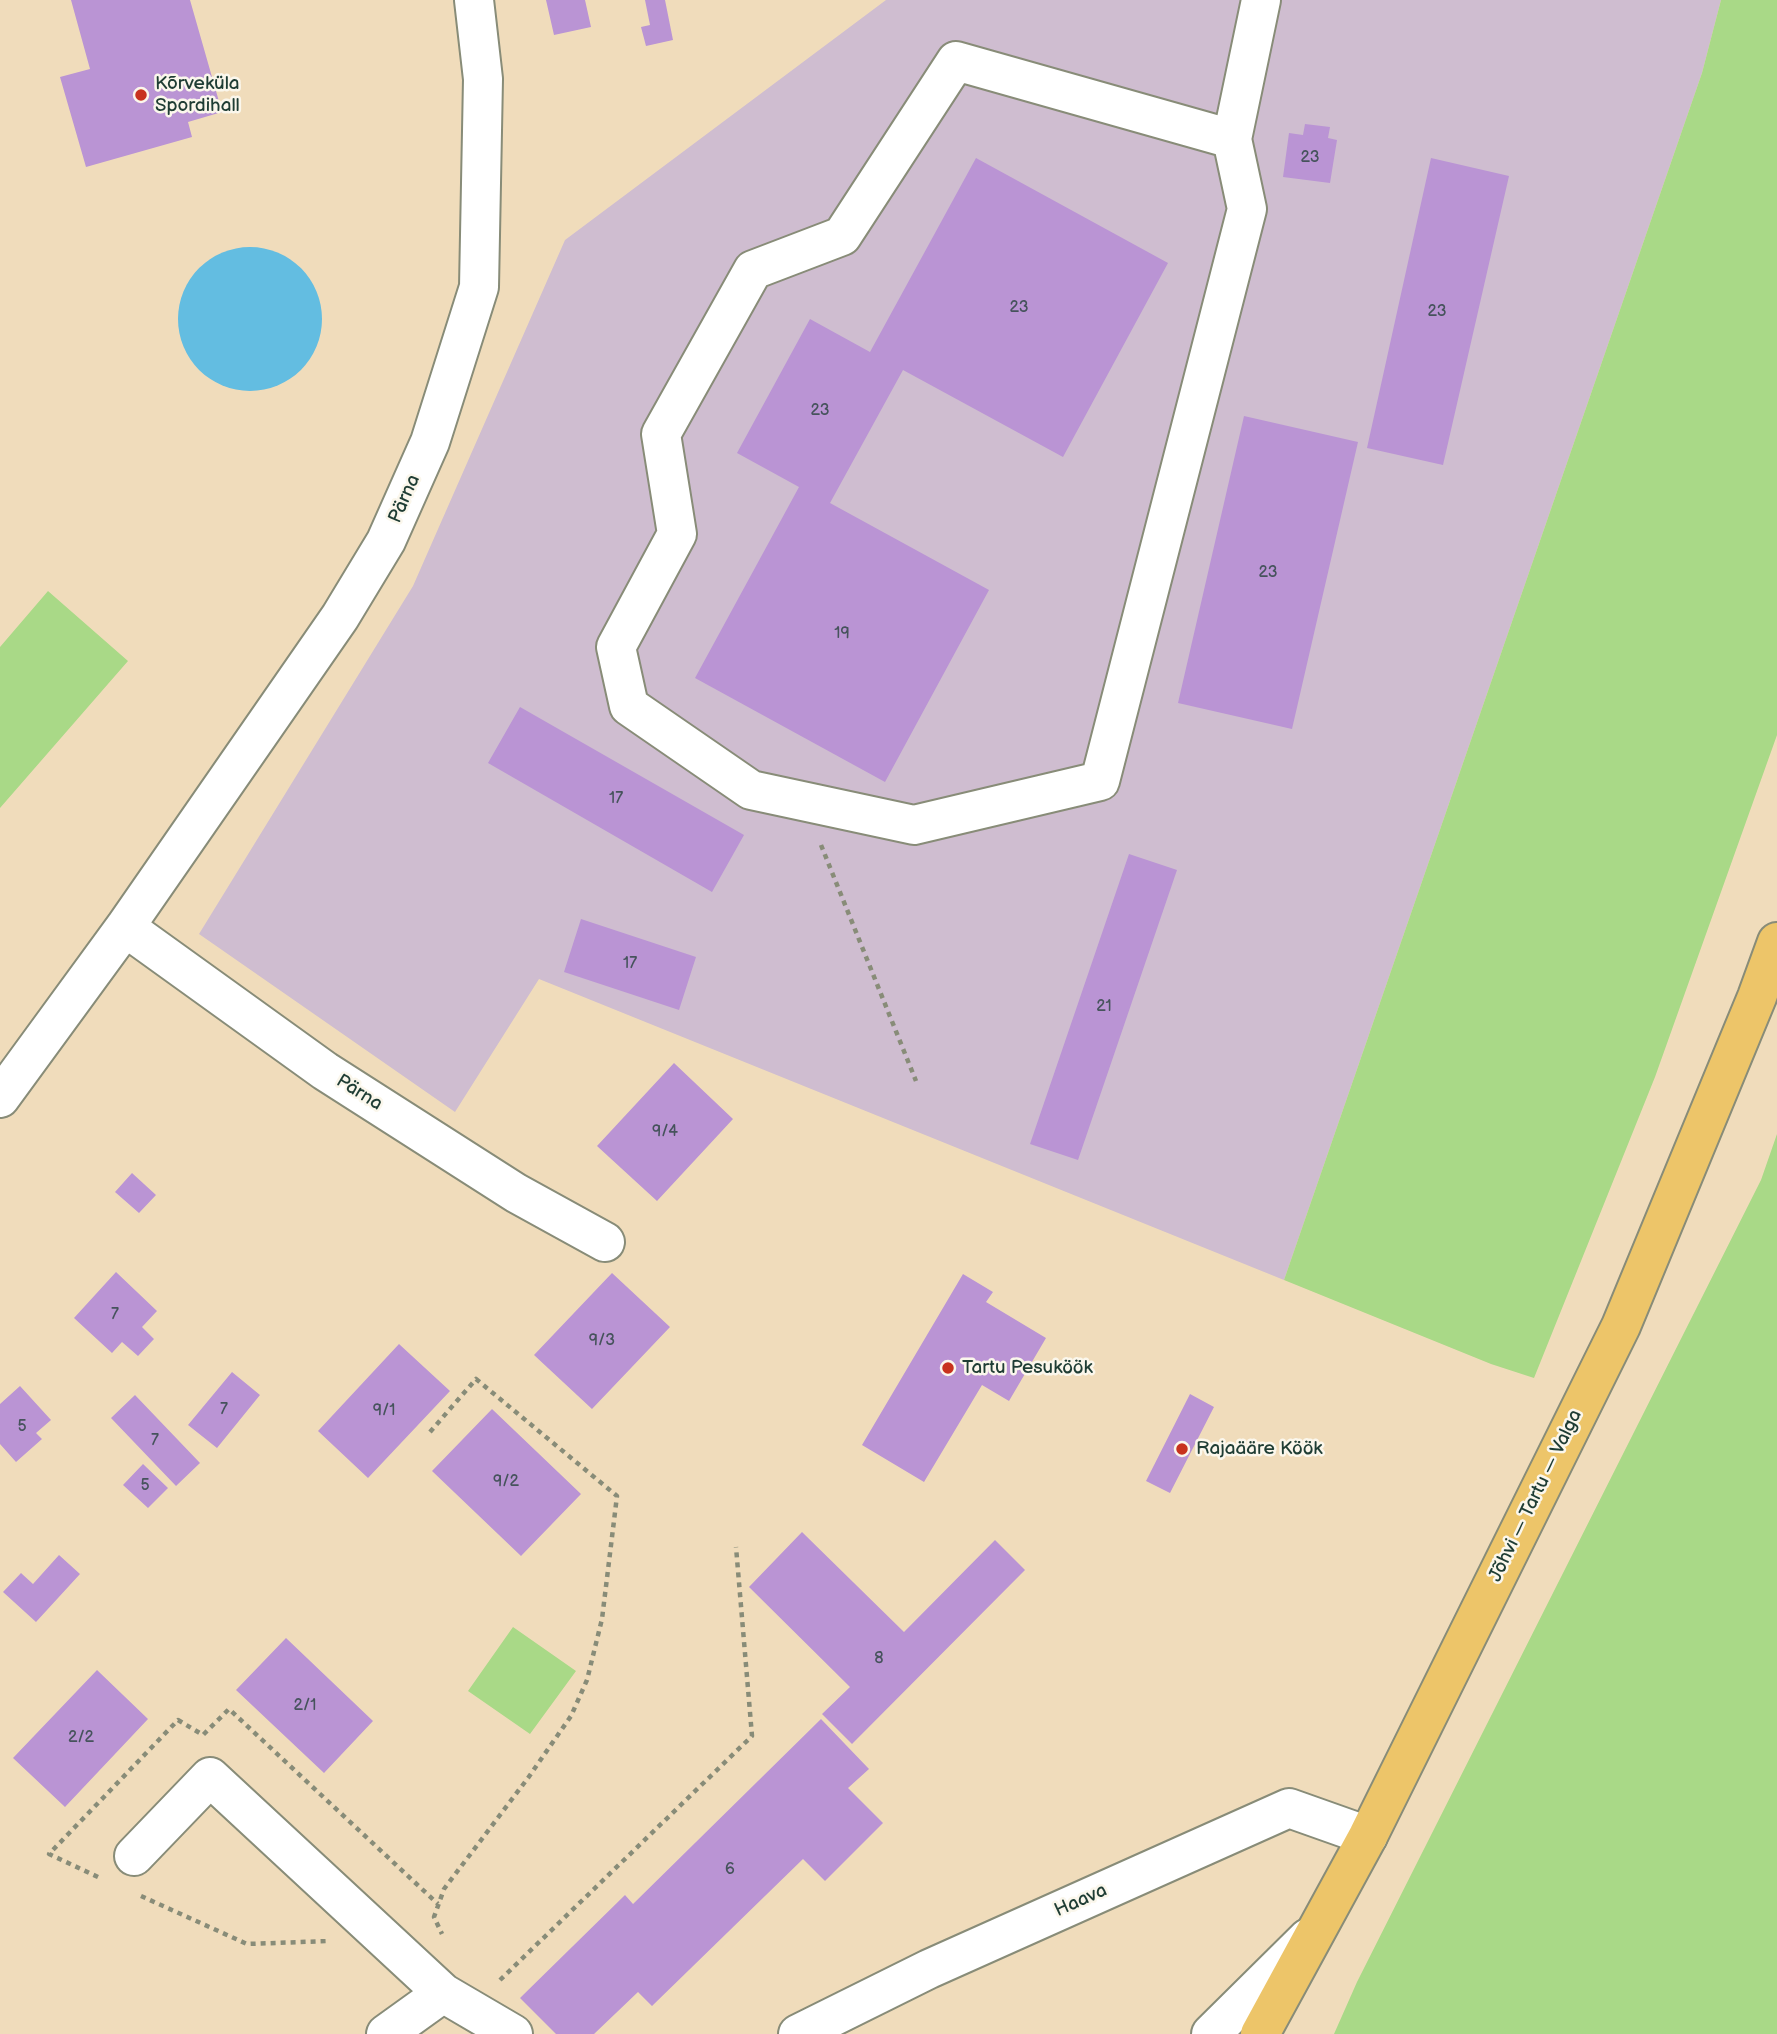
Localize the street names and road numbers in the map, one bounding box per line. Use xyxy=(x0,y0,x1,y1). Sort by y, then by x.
street label: Pärna xyxy=(384,471,426,527)
street label: Pärna xyxy=(332,1070,386,1116)
street label: Jõhvi — Tartu — Valga xyxy=(1484,1406,1588,1586)
street label: Haava xyxy=(1051,1879,1111,1923)

